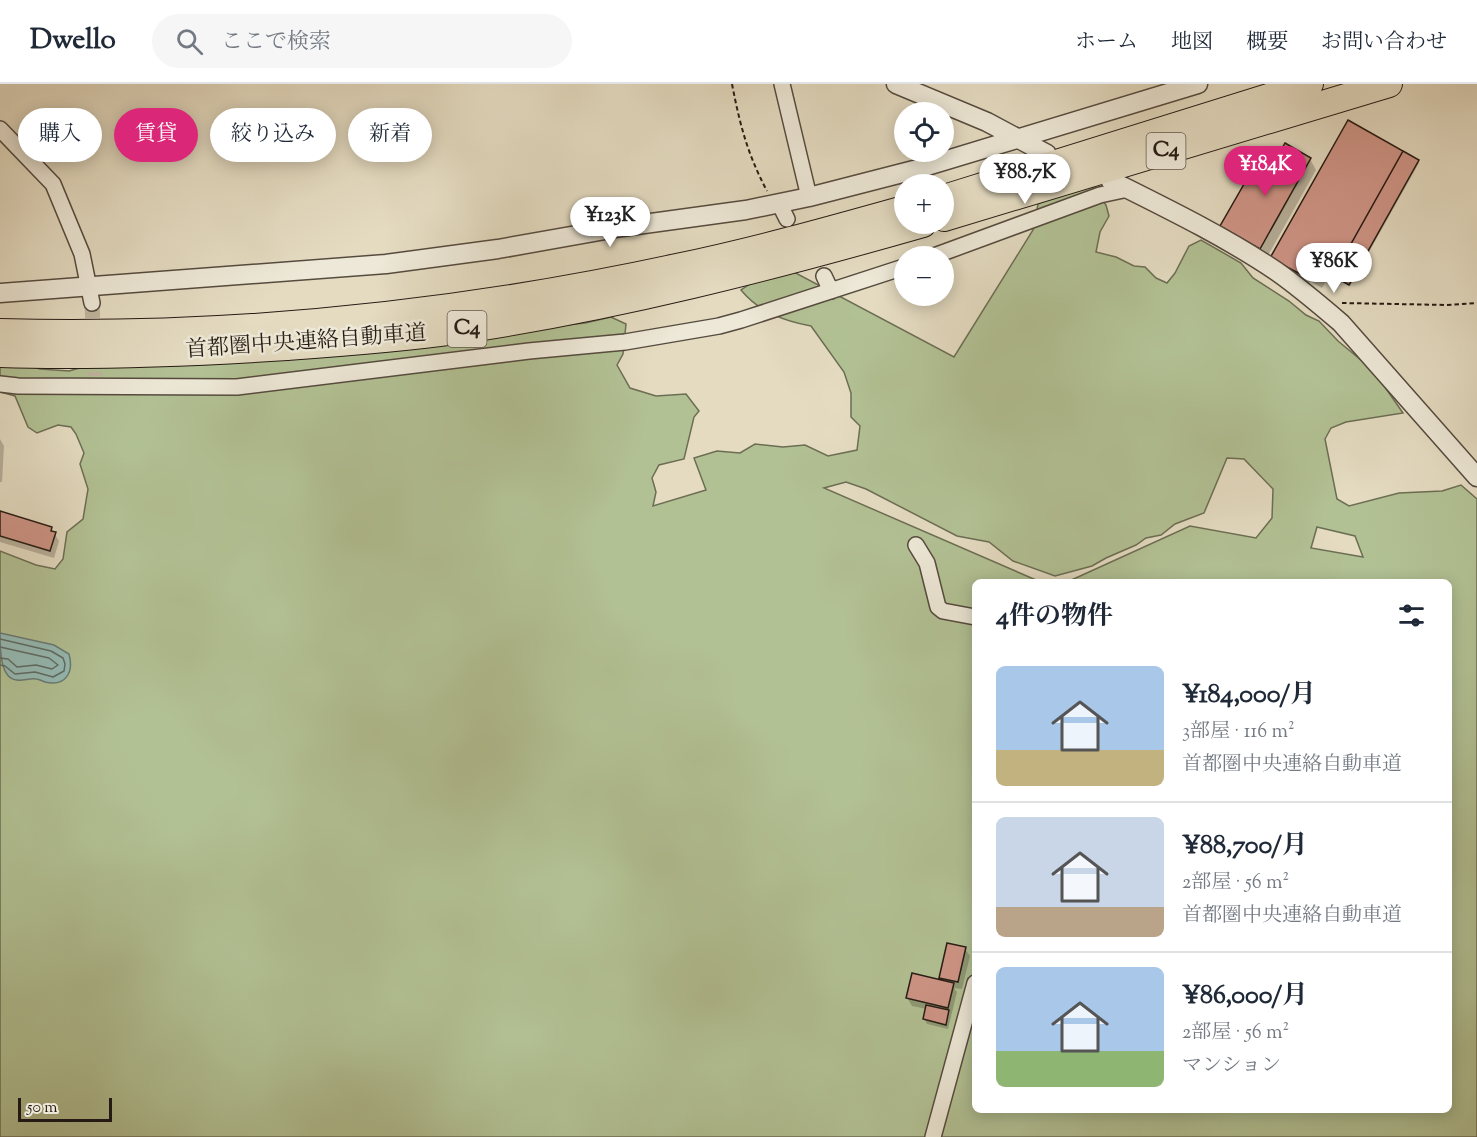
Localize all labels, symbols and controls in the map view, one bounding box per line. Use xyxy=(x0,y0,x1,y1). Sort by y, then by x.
search box xyxy=(152,14,572,68)
text: Dwello xyxy=(30,21,116,61)
icon: search xyxy=(173,25,206,58)
text: ここで検索 xyxy=(221,27,331,59)
text: ホーム xyxy=(1075,28,1138,58)
text: 地図 xyxy=(1171,28,1213,58)
text: 概要 xyxy=(1246,28,1288,58)
text: お問い合わせ xyxy=(1321,28,1447,58)
map controls xyxy=(894,102,954,306)
button: locate xyxy=(894,102,954,162)
chip: 購入 xyxy=(18,108,102,162)
chip: 賃貸 xyxy=(114,108,198,162)
chip: 絞り込み xyxy=(210,108,336,162)
chip: 新着 xyxy=(348,108,432,162)
road number: C4 xyxy=(1146,133,1186,169)
pin: ¥184K xyxy=(1223,146,1307,197)
text: ¥184K xyxy=(1238,151,1292,180)
pin: ¥88.7K xyxy=(976,154,1074,205)
text: ¥88.7K xyxy=(993,159,1057,188)
button: + xyxy=(894,174,954,234)
pin: ¥123K xyxy=(568,197,652,248)
text: ¥123K xyxy=(584,202,636,231)
pin: ¥86K xyxy=(1298,243,1370,294)
button: − xyxy=(894,246,954,306)
text: ¥86K xyxy=(1310,248,1358,277)
road number: C4 xyxy=(448,311,486,347)
street label: 首都圏中央連絡自動車道 xyxy=(184,319,428,367)
text: 4件の物件 xyxy=(996,599,1113,636)
icon: filters xyxy=(1395,599,1428,632)
text: ¥184,000/月 xyxy=(1182,677,1316,714)
icon: home xyxy=(1044,690,1116,762)
text: 3部屋 · 116 m² xyxy=(1182,718,1295,747)
text: 首都圏中央連絡自動車道 xyxy=(1182,751,1402,780)
text: ¥88,700/月 xyxy=(1182,828,1308,865)
icon: home xyxy=(1044,841,1116,913)
text: 2部屋 · 56 m² xyxy=(1182,869,1289,898)
text: 首都圏中央連絡自動車道 xyxy=(1182,902,1402,931)
text: ¥86,000/月 xyxy=(1182,978,1308,1015)
icon: home xyxy=(1044,991,1116,1063)
text: 2部屋 · 56 m² xyxy=(1182,1019,1289,1048)
text: マンション xyxy=(1182,1052,1281,1081)
scale bar xyxy=(18,1095,112,1122)
text: 50 m xyxy=(27,1097,58,1120)

